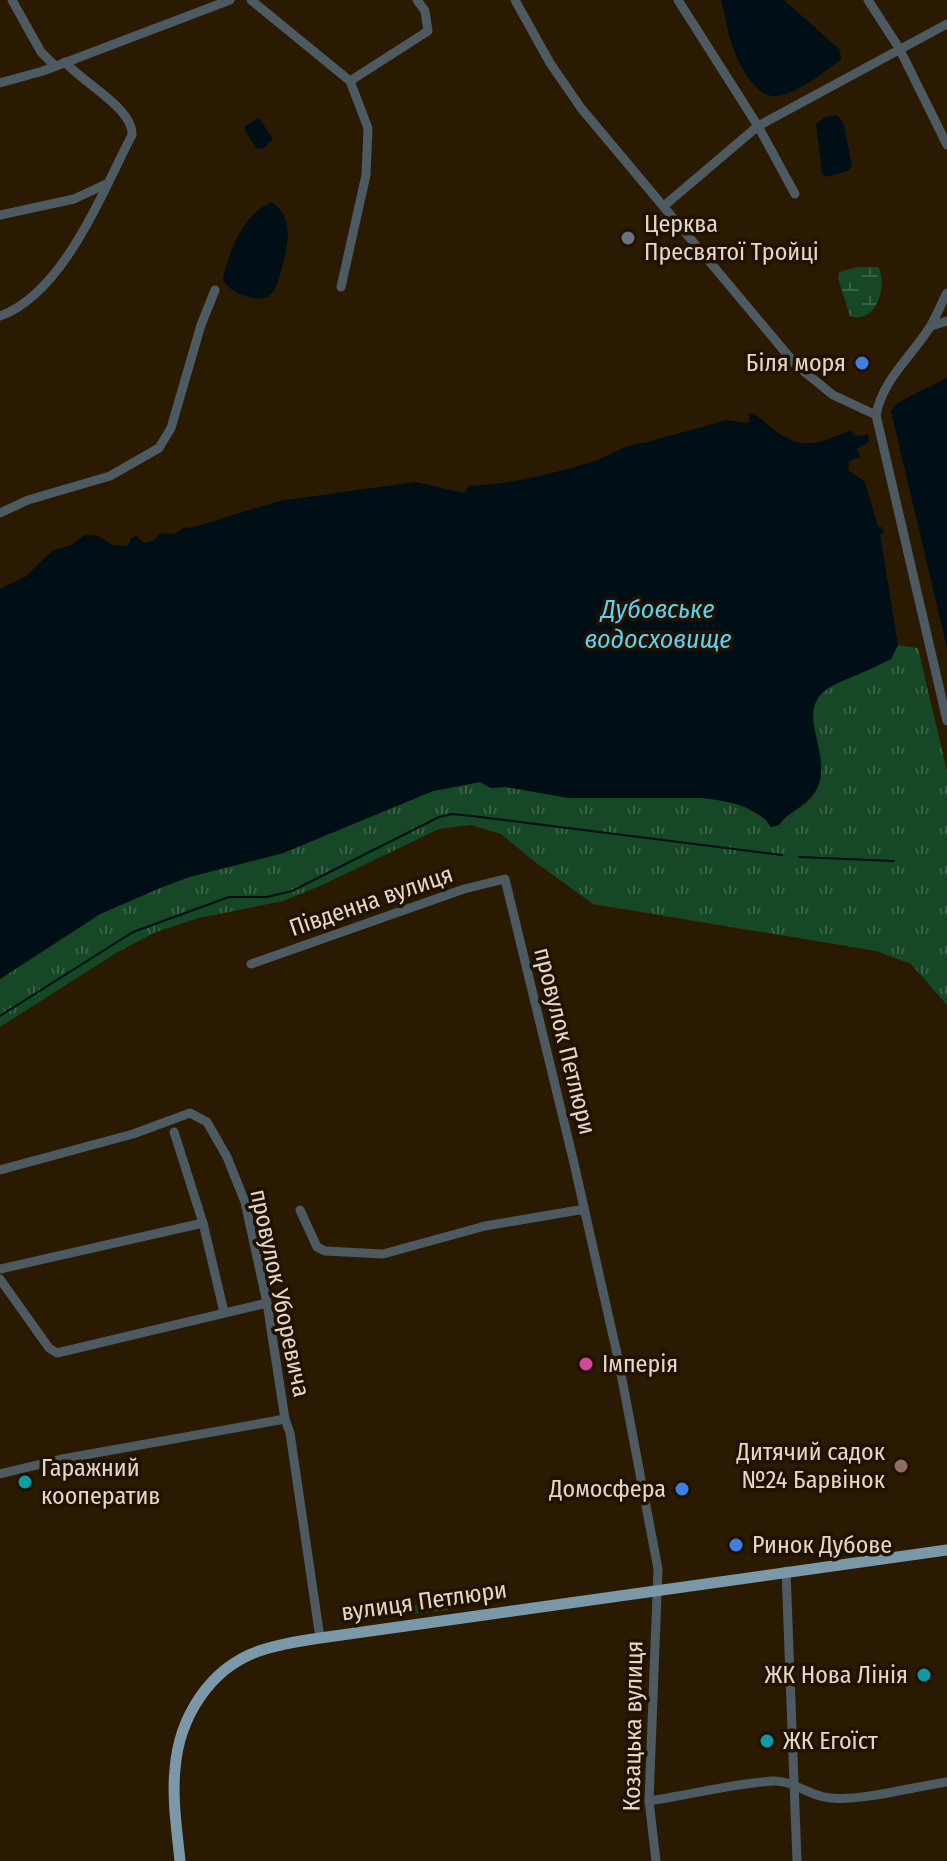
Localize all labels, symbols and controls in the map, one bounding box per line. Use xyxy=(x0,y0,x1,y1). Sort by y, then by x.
place label: Церква Пресвятої Тройці xyxy=(644,210,819,266)
marker: Церква Пресвятої Тройці xyxy=(619,229,637,247)
place label: Біля моря xyxy=(746,349,846,377)
marker: Біля моря xyxy=(853,354,871,372)
water label: Дубовське водосховище xyxy=(584,594,732,655)
street label: Південна вулиця xyxy=(285,860,457,942)
street label: провулок Петлюри xyxy=(528,945,602,1137)
street label: провулок Уборевича xyxy=(244,1187,316,1399)
place label: Імперія xyxy=(602,1350,678,1378)
marker: Імперія xyxy=(577,1355,595,1373)
place label: Дитячий садок №24 Барвінок xyxy=(736,1438,886,1494)
place label: Гаражний кооператив xyxy=(41,1454,160,1510)
marker: Дитячий садок №24 Барвінок xyxy=(892,1457,910,1475)
marker: Гаражний кооператив xyxy=(16,1473,34,1491)
place label: Домосфера xyxy=(548,1475,666,1503)
marker: Домосфера xyxy=(673,1480,691,1498)
place label: Ринок Дубове xyxy=(752,1531,892,1559)
marker: Ринок Дубове xyxy=(727,1536,745,1554)
street label: вулиця Петлюри xyxy=(339,1576,509,1626)
street label: Козацька вулиця xyxy=(618,1640,648,1812)
place label: ЖК Нова Лінія xyxy=(764,1661,908,1689)
marker: ЖК Нова Лінія xyxy=(915,1666,933,1684)
place label: ЖК Егоїст xyxy=(783,1727,878,1755)
marker: ЖК Егоїст xyxy=(758,1732,776,1750)

